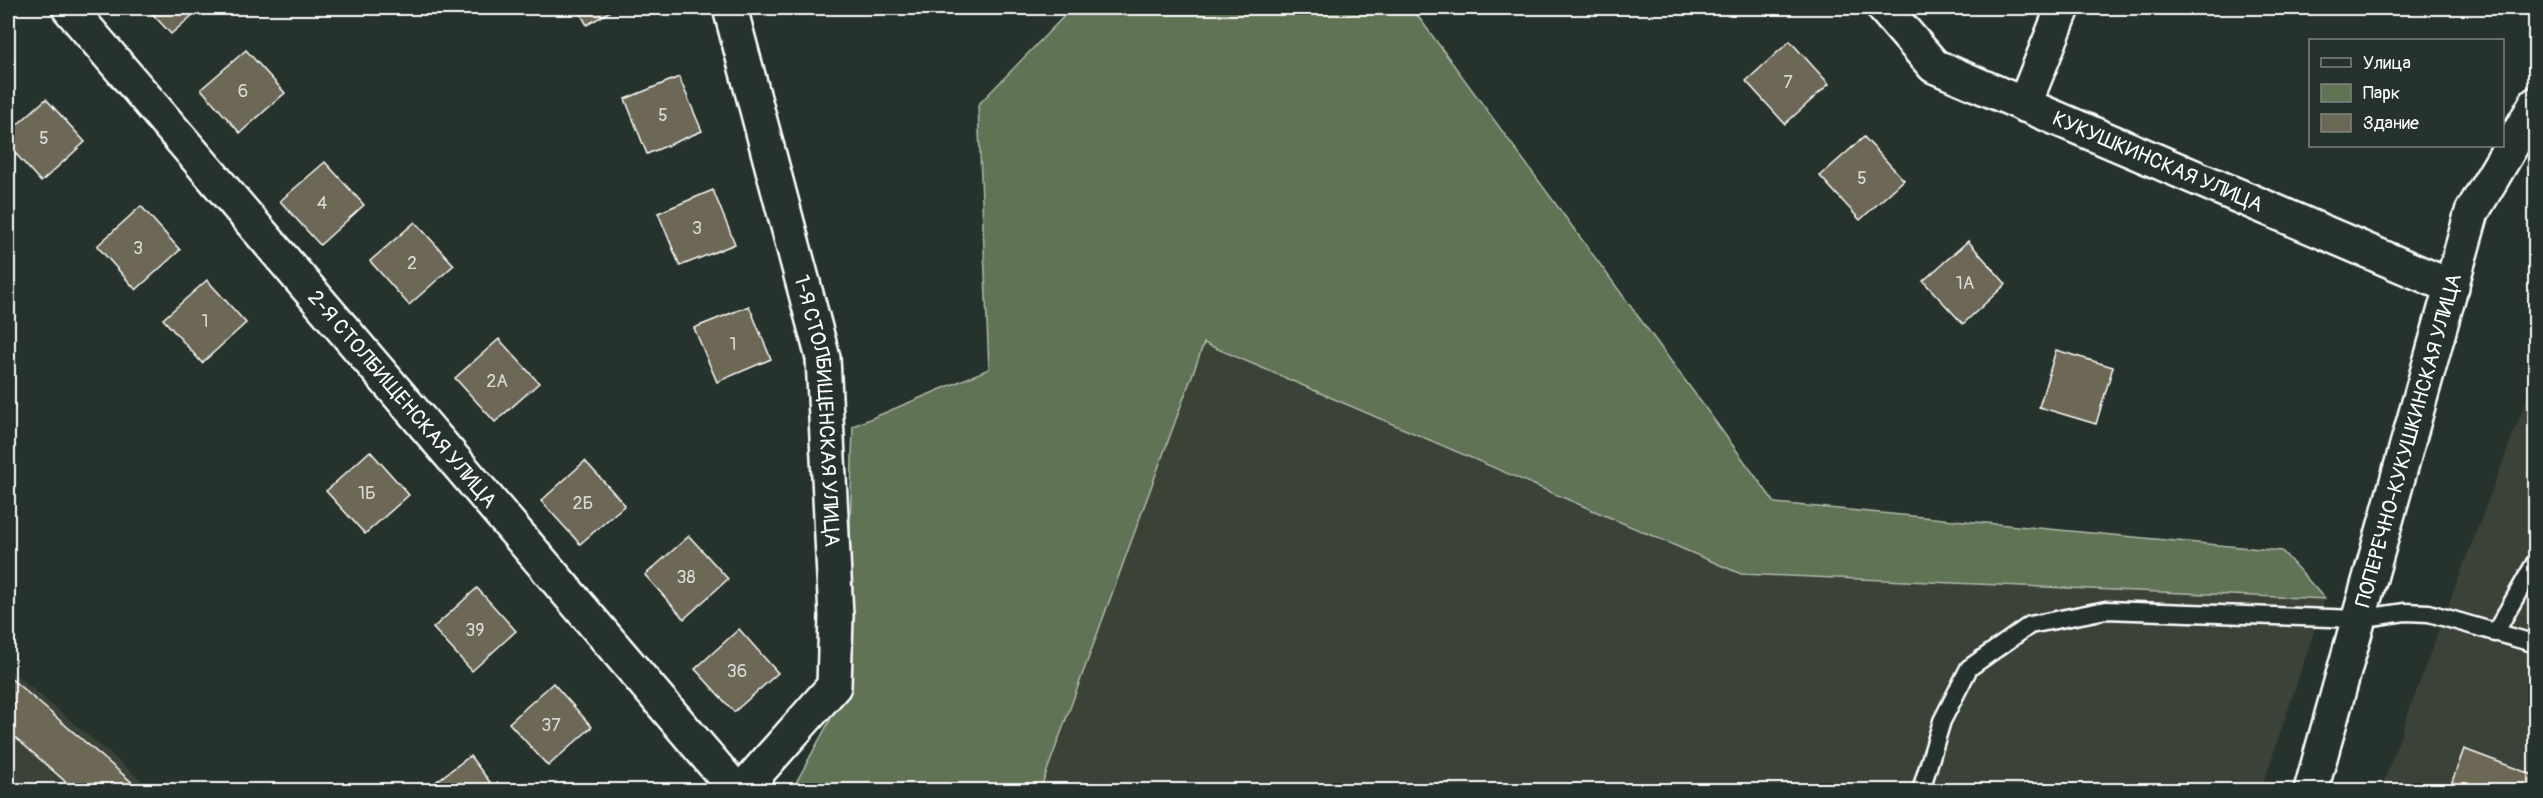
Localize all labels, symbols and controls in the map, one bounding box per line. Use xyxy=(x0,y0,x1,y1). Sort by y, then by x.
legend xyxy=(2309,39,2504,147)
text: Улица xyxy=(2363,52,2411,75)
house number: 7 xyxy=(1783,71,1793,94)
house number: 6 xyxy=(238,80,248,103)
text: Парк xyxy=(2363,82,2400,105)
house number: 5 xyxy=(658,104,668,127)
street label: КУКУШКИНСКАЯ УЛИЦА xyxy=(2048,105,2267,219)
text: Здание xyxy=(2363,112,2419,135)
house number: 5 xyxy=(39,127,49,150)
house number: 5 xyxy=(1857,167,1867,190)
house number: 4 xyxy=(317,192,328,215)
house number: 3 xyxy=(692,217,702,240)
house number: 3 xyxy=(133,237,143,260)
house number: 2 xyxy=(407,252,417,275)
street label: ПОПЕРЕЧНО-КУКУШКИНСКАЯ УЛИЦА xyxy=(2350,270,2468,610)
street label: 1-Я СТОЛБИЩЕНСКАЯ УЛИЦА xyxy=(788,272,845,548)
house number: 1А xyxy=(1956,272,1975,295)
street label: 2-Я СТОЛБИЩЕНСКАЯ УЛИЦА xyxy=(302,285,503,514)
house number: 1 xyxy=(201,310,209,333)
house number: 1 xyxy=(729,333,737,356)
house number: 2А xyxy=(486,370,508,393)
house number: 1Б xyxy=(358,482,376,505)
house number: 2Б xyxy=(573,492,593,515)
house number: 38 xyxy=(676,566,696,589)
house number: 39 xyxy=(465,619,485,642)
house number: 36 xyxy=(727,660,747,683)
house number: 37 xyxy=(541,714,561,737)

